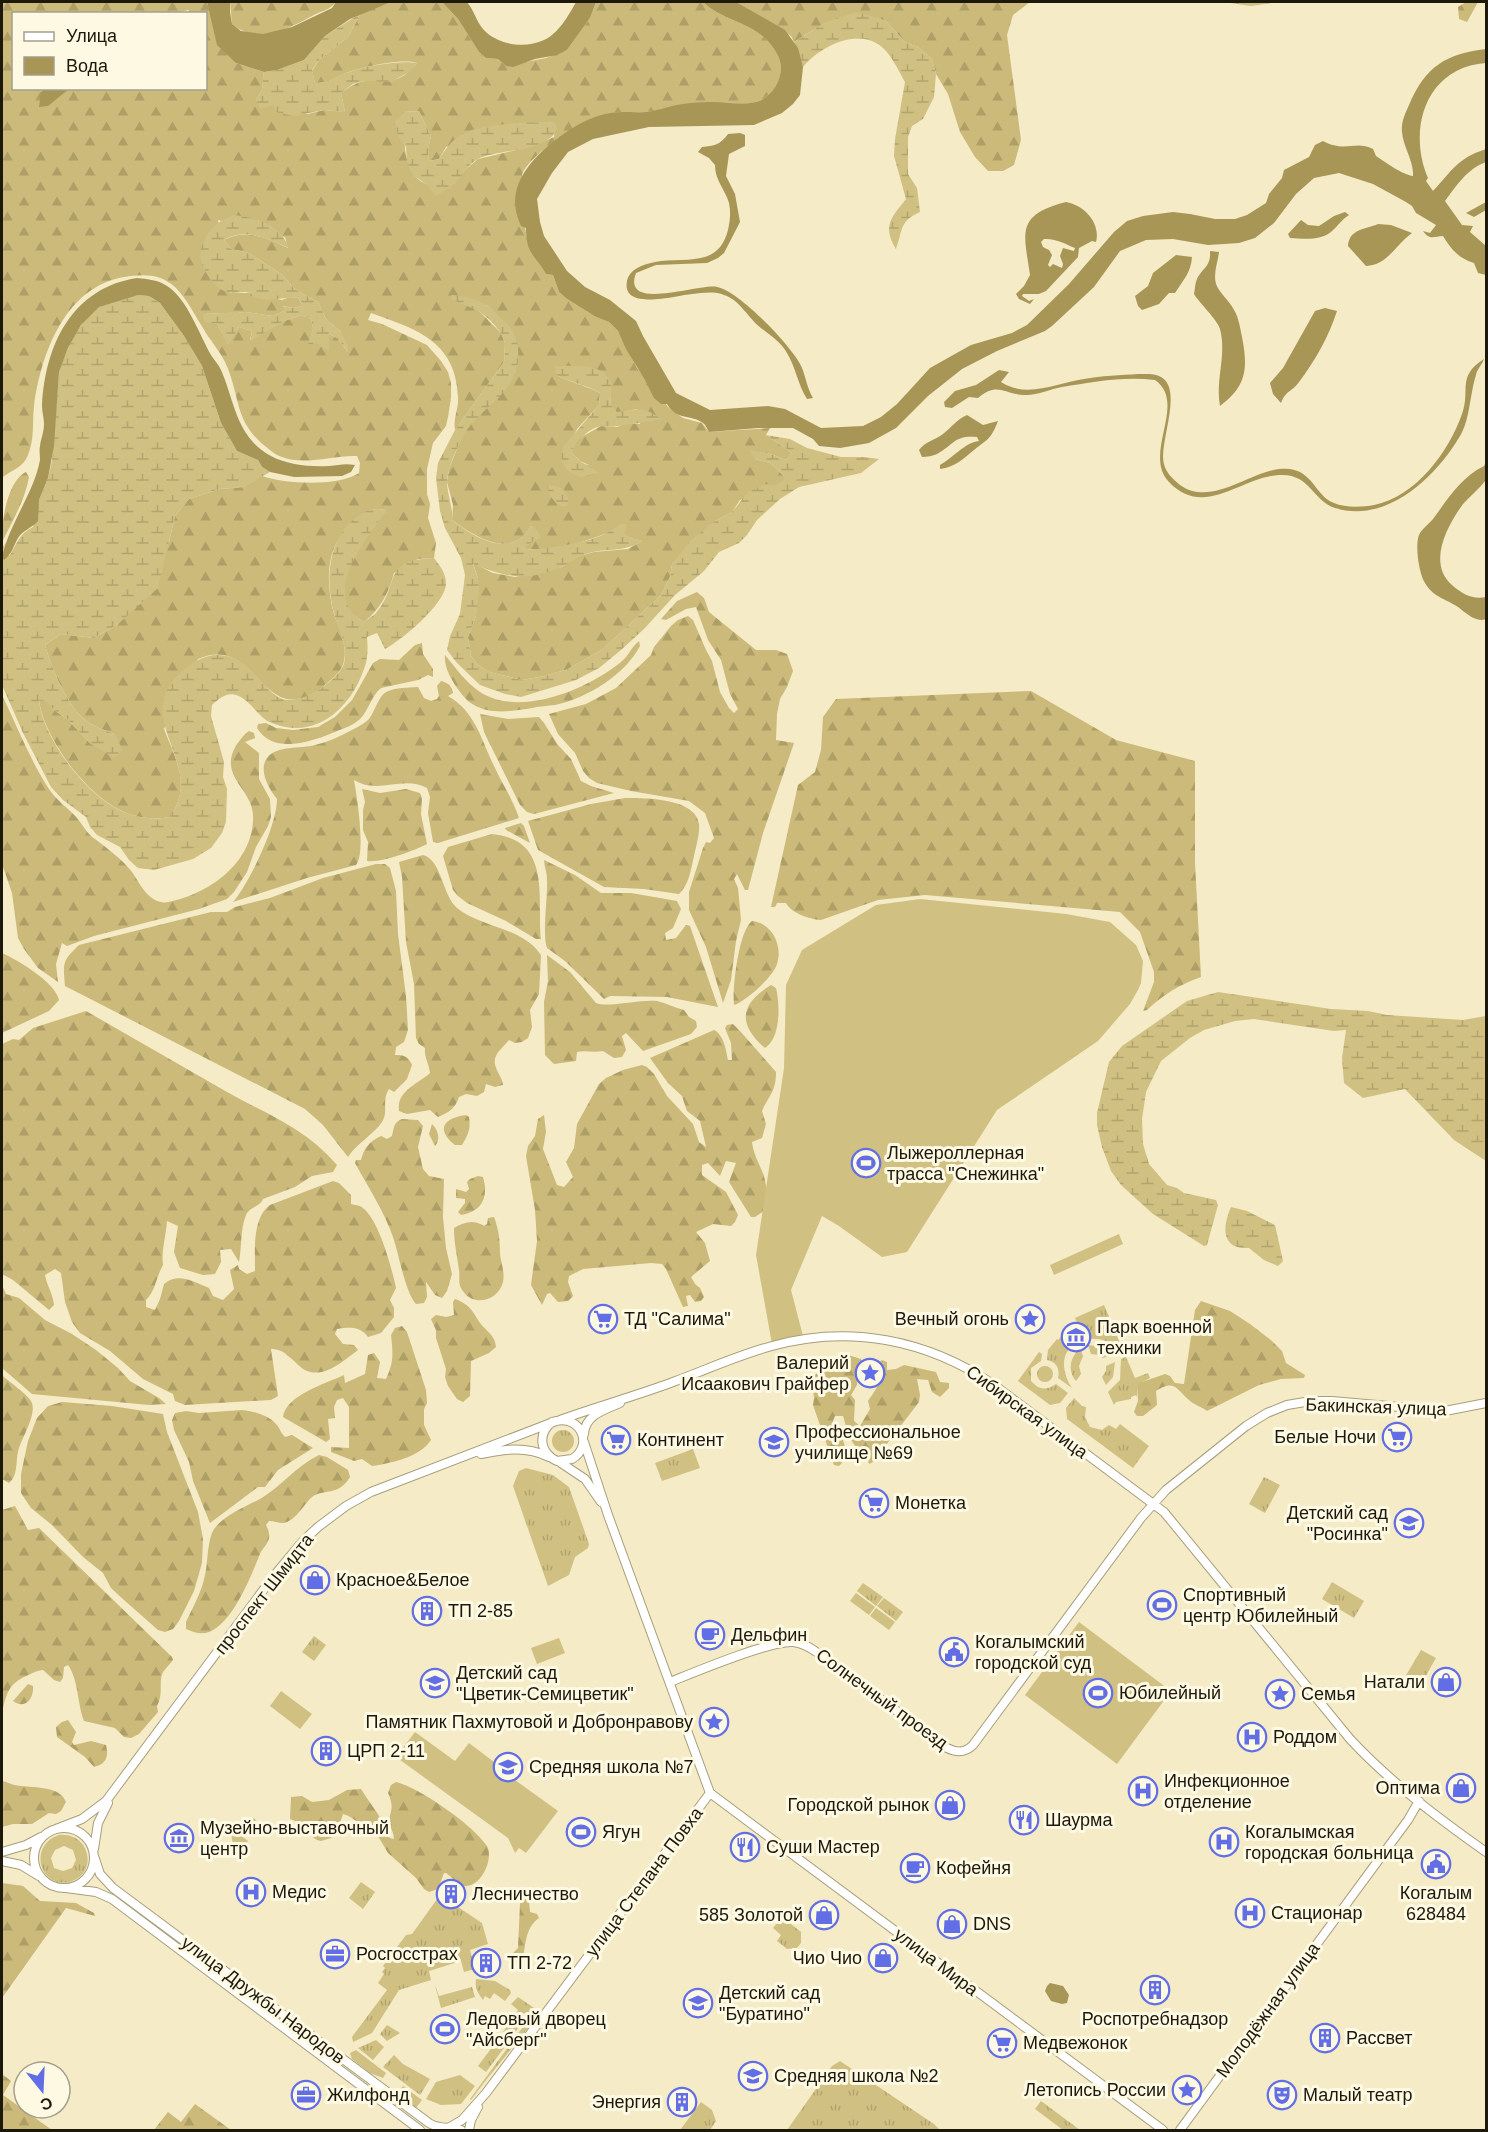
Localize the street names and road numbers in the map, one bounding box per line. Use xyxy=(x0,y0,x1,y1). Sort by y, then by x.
street label: Сибирская улица xyxy=(962,1361,1092,1463)
street label: Бакинская улица xyxy=(1305,1395,1448,1419)
street label: проспект Шмидта xyxy=(211,1529,318,1658)
street label: Солнечный проезд xyxy=(812,1645,952,1754)
street label: улица Степана Повха xyxy=(581,1803,707,1961)
street label: улица Мира xyxy=(890,1924,983,2001)
street label: улица Дружбы Народов xyxy=(178,1932,348,2068)
street label: Молодёжная улица xyxy=(1212,1938,1324,2081)

